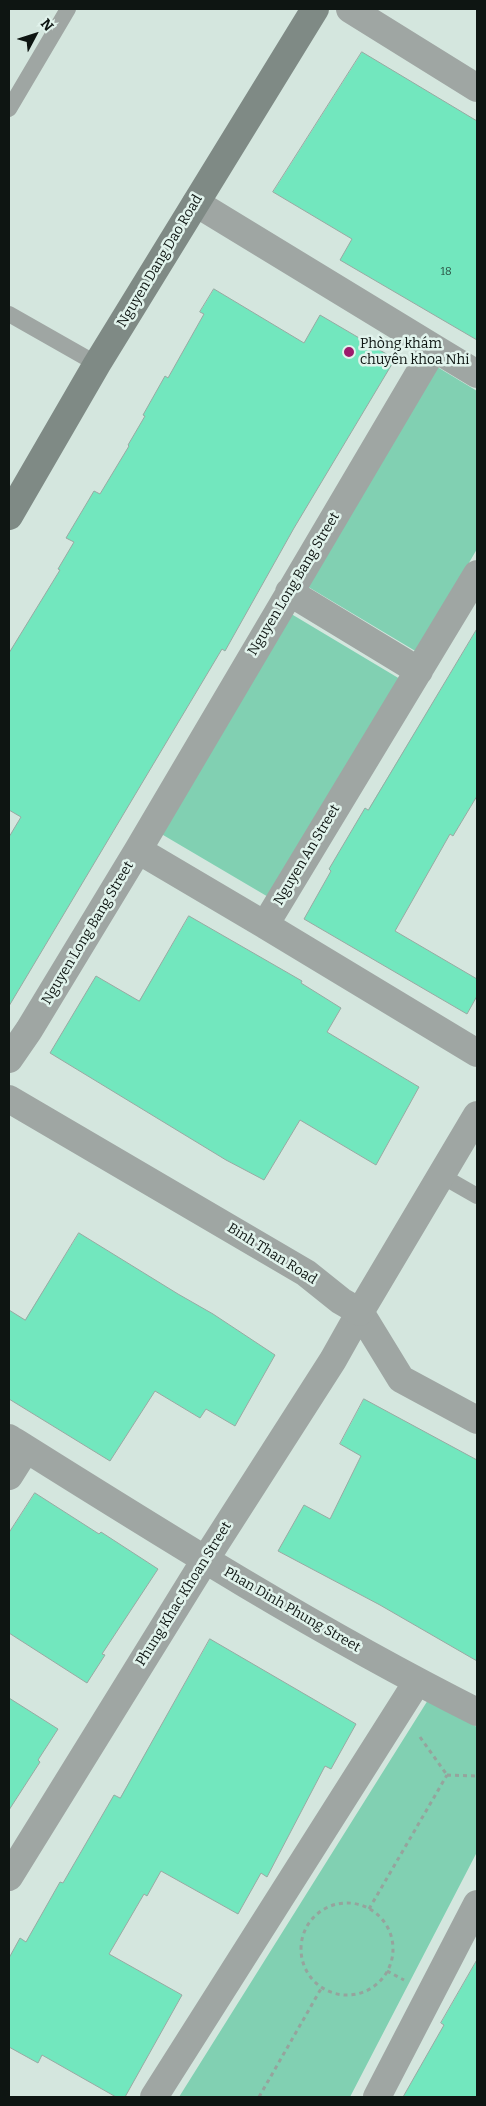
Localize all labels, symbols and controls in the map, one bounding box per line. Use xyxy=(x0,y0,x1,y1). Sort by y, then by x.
north arrow xyxy=(10,10,60,60)
text: N xyxy=(37,15,57,35)
street label: Nguyen Dang Dao Road xyxy=(114,192,206,330)
house number: 18 xyxy=(440,265,452,279)
place label: Phòng khám chuyên khoa Nhi xyxy=(360,336,469,368)
marker: Phòng khám chuyên khoa Nhi xyxy=(342,345,356,359)
street label: Nguyen Long Bang Street xyxy=(245,509,343,659)
street label: Nguyen An Street xyxy=(270,802,344,908)
street label: Nguyen Long Bang Street xyxy=(39,858,137,1008)
street label: Binh Than Road xyxy=(224,1220,320,1288)
street label: Phung Khac Khoan Street xyxy=(133,1519,235,1669)
street label: Phan Dinh Phung Street xyxy=(221,1564,363,1656)

